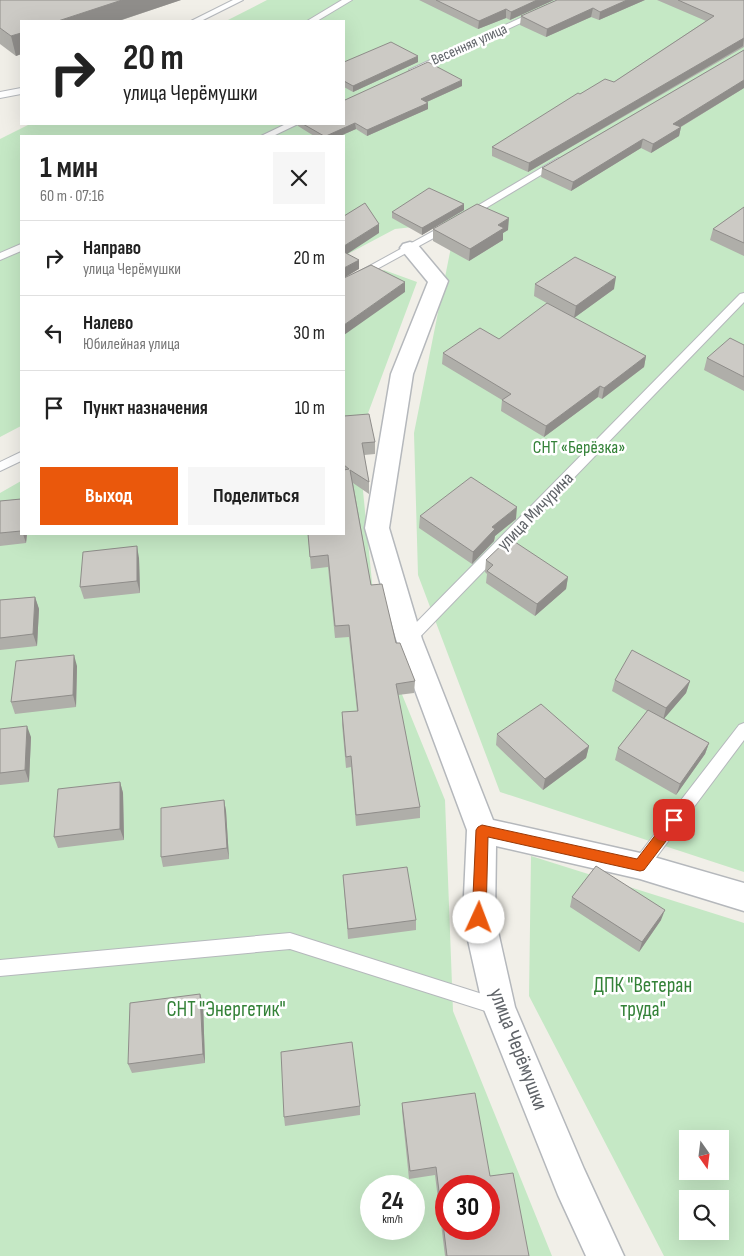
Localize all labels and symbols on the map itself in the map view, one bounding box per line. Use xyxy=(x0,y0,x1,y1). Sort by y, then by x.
street label: Весенняя улица xyxy=(428,19,510,70)
park label: СНТ «Берёзка» xyxy=(533,437,625,458)
street label: улица Мичурина xyxy=(493,468,578,555)
pin xyxy=(653,799,695,841)
position arrow xyxy=(452,891,504,943)
park label: ДПК "Ветеран труда" xyxy=(594,973,692,1022)
street label: улица Черёмушки xyxy=(484,985,553,1114)
park label: СНТ "Энергетик" xyxy=(166,997,286,1022)
north arrow xyxy=(679,1130,729,1180)
speed limit sign: 30 xyxy=(435,1175,500,1240)

